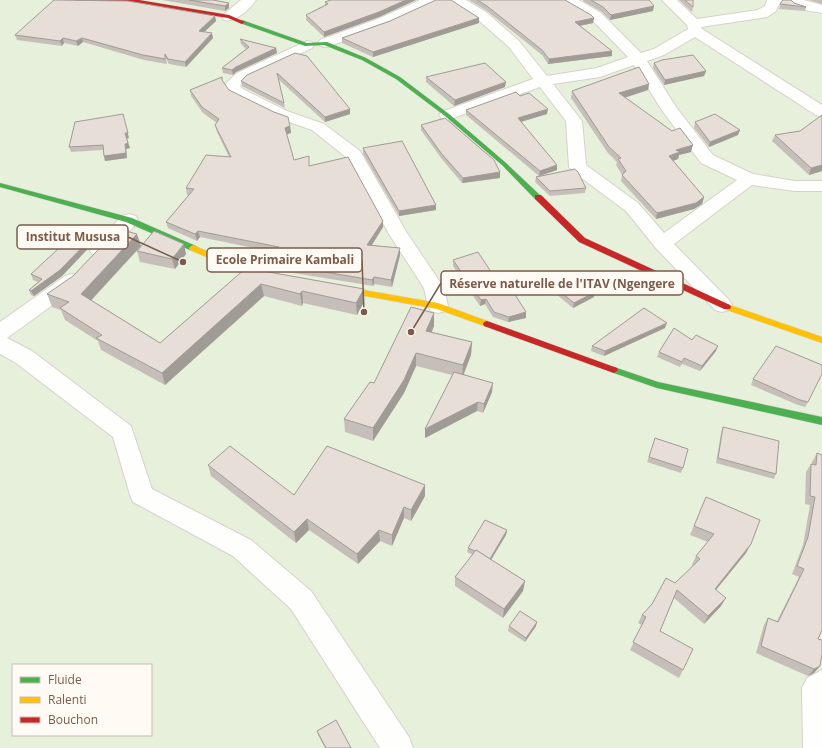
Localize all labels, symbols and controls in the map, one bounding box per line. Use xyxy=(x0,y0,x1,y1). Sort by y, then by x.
callout: Institut Mususa xyxy=(17,225,128,249)
text: Institut Mususa xyxy=(26,228,120,245)
callout: Ecole Primaire Kambali xyxy=(207,248,362,272)
text: Ecole Primaire Kambali xyxy=(216,251,354,268)
callout: Réserve naturelle de l'ITAV (Ngengere xyxy=(441,271,683,295)
text: Réserve naturelle de l'ITAV (Ngengere xyxy=(449,275,675,292)
legend xyxy=(12,664,152,736)
text: Fluide xyxy=(48,671,82,688)
text: Ralenti xyxy=(48,691,87,708)
text: Bouchon xyxy=(48,711,98,728)

